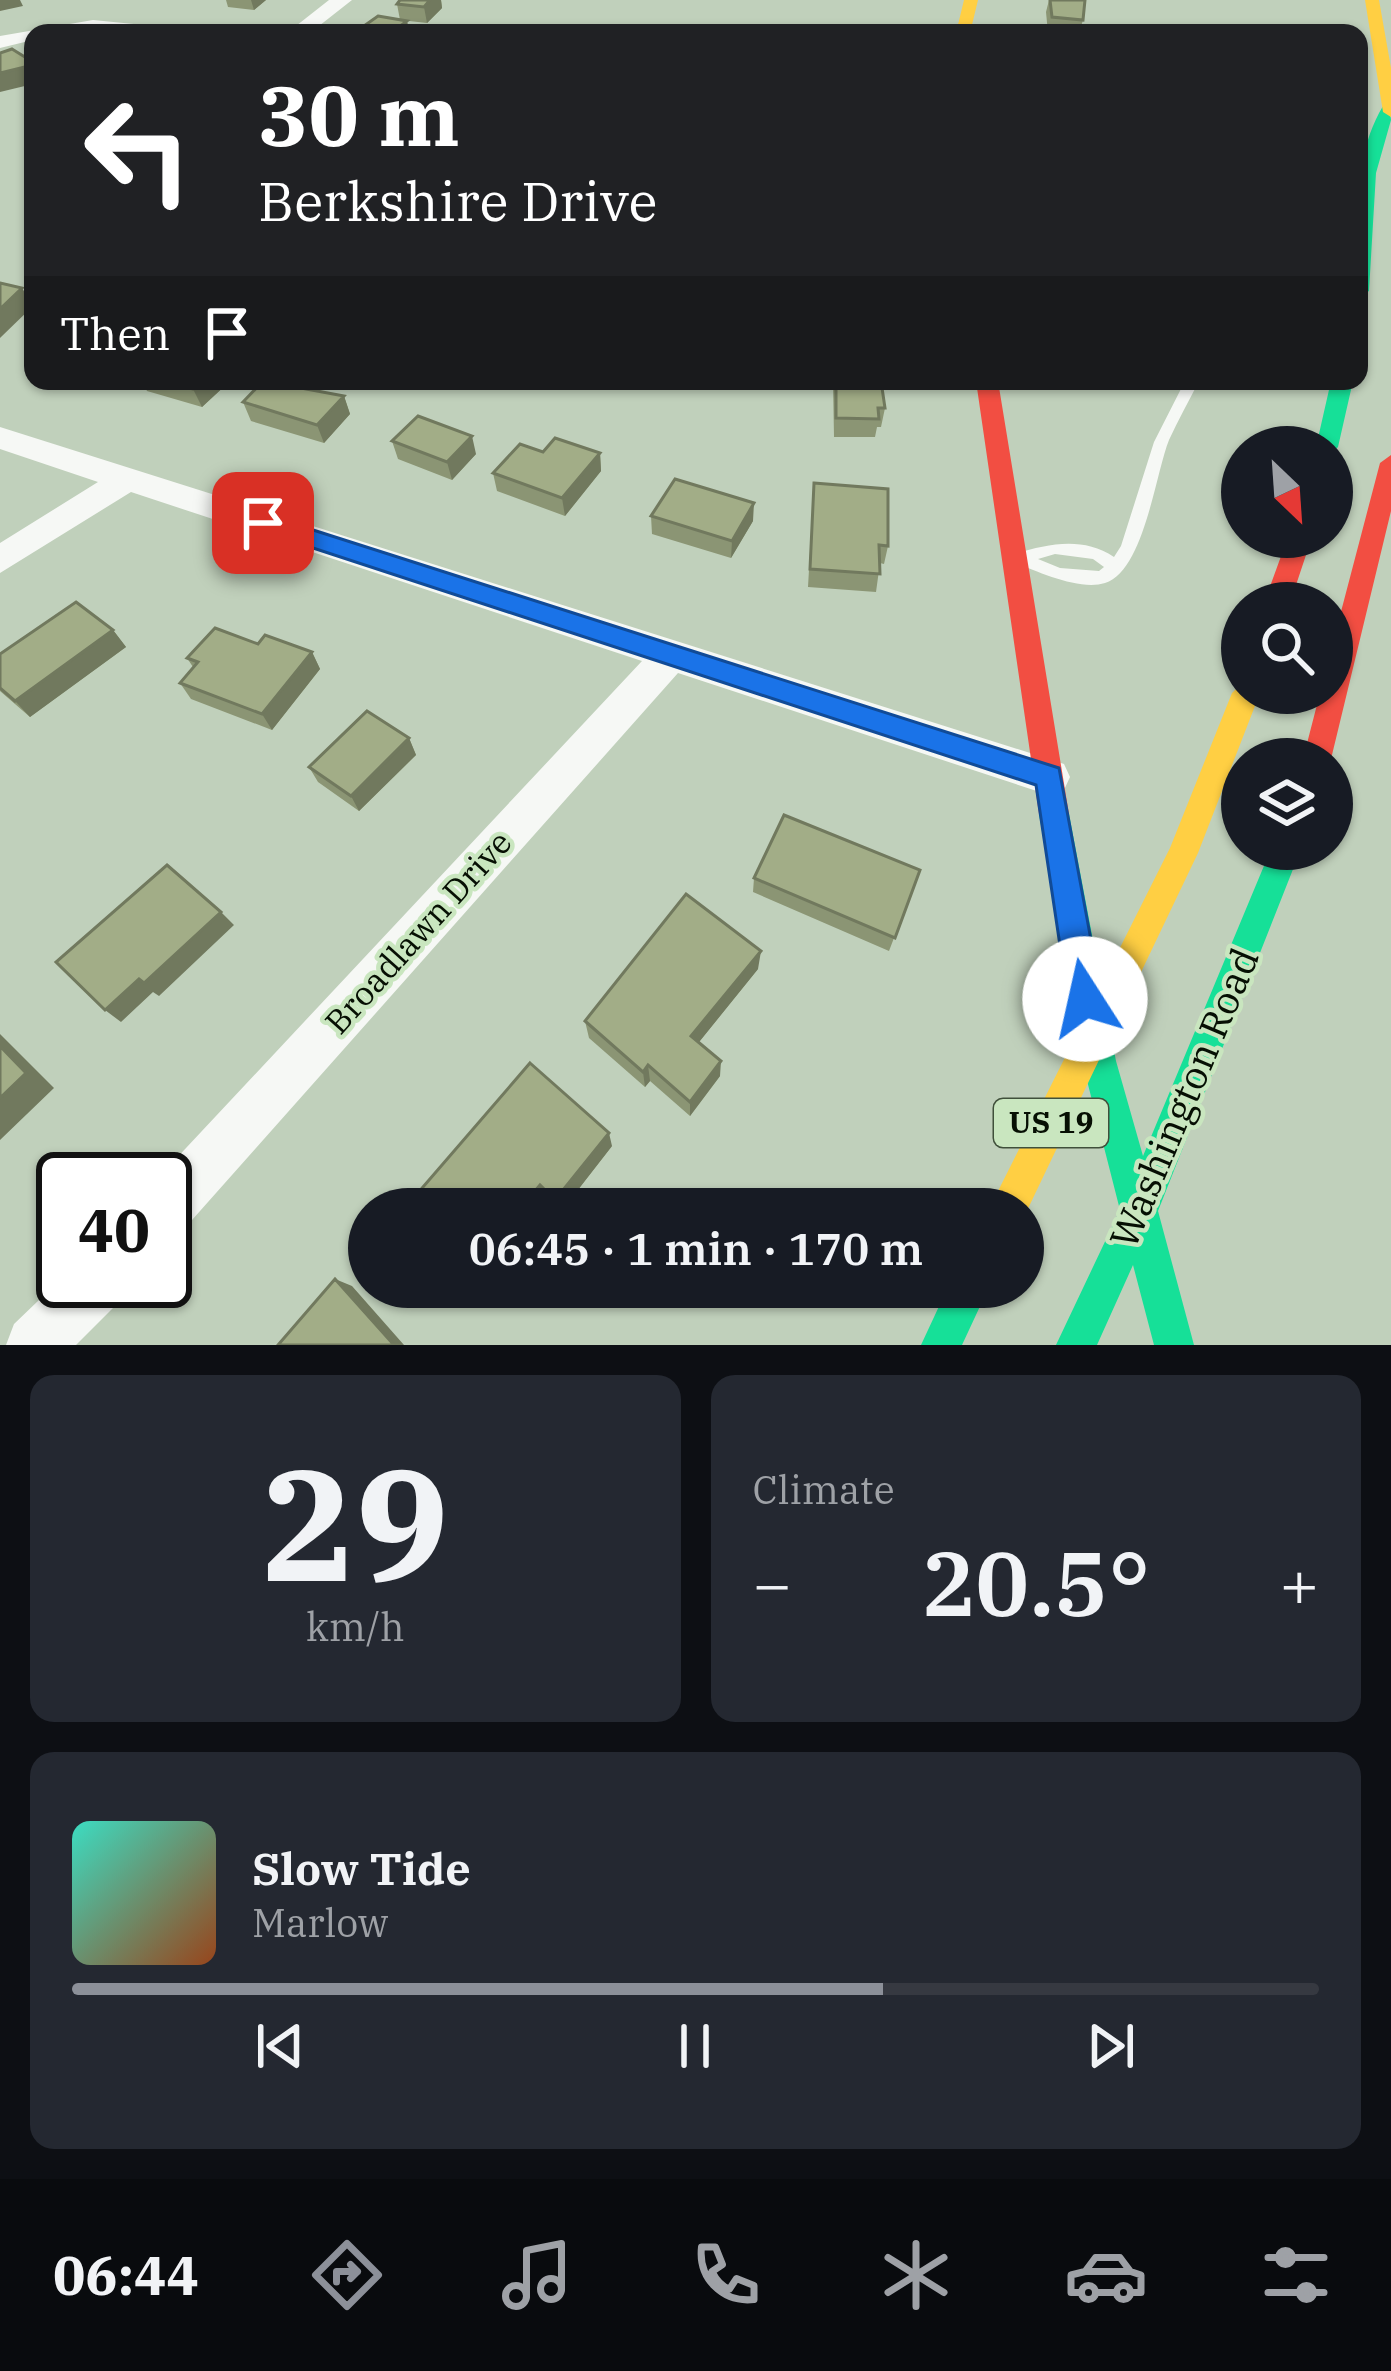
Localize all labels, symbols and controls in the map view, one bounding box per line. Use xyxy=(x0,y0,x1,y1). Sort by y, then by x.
text: 30 m xyxy=(258,60,460,169)
icon: left xyxy=(60,72,216,228)
text: Berkshire Drive xyxy=(258,166,657,236)
icon: arrive xyxy=(194,300,260,366)
text: Then xyxy=(60,304,170,362)
north arrow xyxy=(1221,426,1353,558)
map controls xyxy=(1221,426,1353,870)
pin xyxy=(212,472,314,574)
icon: arrive xyxy=(230,490,296,556)
button: search xyxy=(1221,582,1353,714)
button: layers xyxy=(1221,738,1353,870)
street label: Broadlawn Drive xyxy=(315,821,520,1042)
position arrow xyxy=(1022,936,1148,1062)
street label: Washington Road xyxy=(1097,940,1270,1256)
road number: US 19 xyxy=(994,1099,1108,1147)
speed limit sign: 40 xyxy=(36,1152,192,1308)
text: 06:45 · 1 min · 170 m xyxy=(469,1219,923,1277)
text: 29 xyxy=(262,1421,449,1624)
text: Climate xyxy=(753,1464,895,1515)
text: 20.5° xyxy=(921,1524,1150,1641)
text: − xyxy=(753,1540,792,1626)
text: + xyxy=(1279,1540,1319,1626)
text: km/h xyxy=(306,1601,405,1652)
text: Slow Tide xyxy=(252,1839,471,1897)
text: Marlow xyxy=(252,1897,388,1948)
icon: previous xyxy=(247,2013,313,2079)
icon: pause xyxy=(662,2013,728,2079)
icon: next xyxy=(1078,2013,1144,2079)
icon: directions xyxy=(305,2233,389,2317)
icon: music xyxy=(495,2233,579,2317)
icon: phone xyxy=(684,2233,768,2317)
icon: climate xyxy=(874,2233,958,2317)
icon: car xyxy=(1064,2233,1148,2317)
icon: filters xyxy=(1254,2233,1338,2317)
text: 06:44 xyxy=(53,2240,199,2310)

